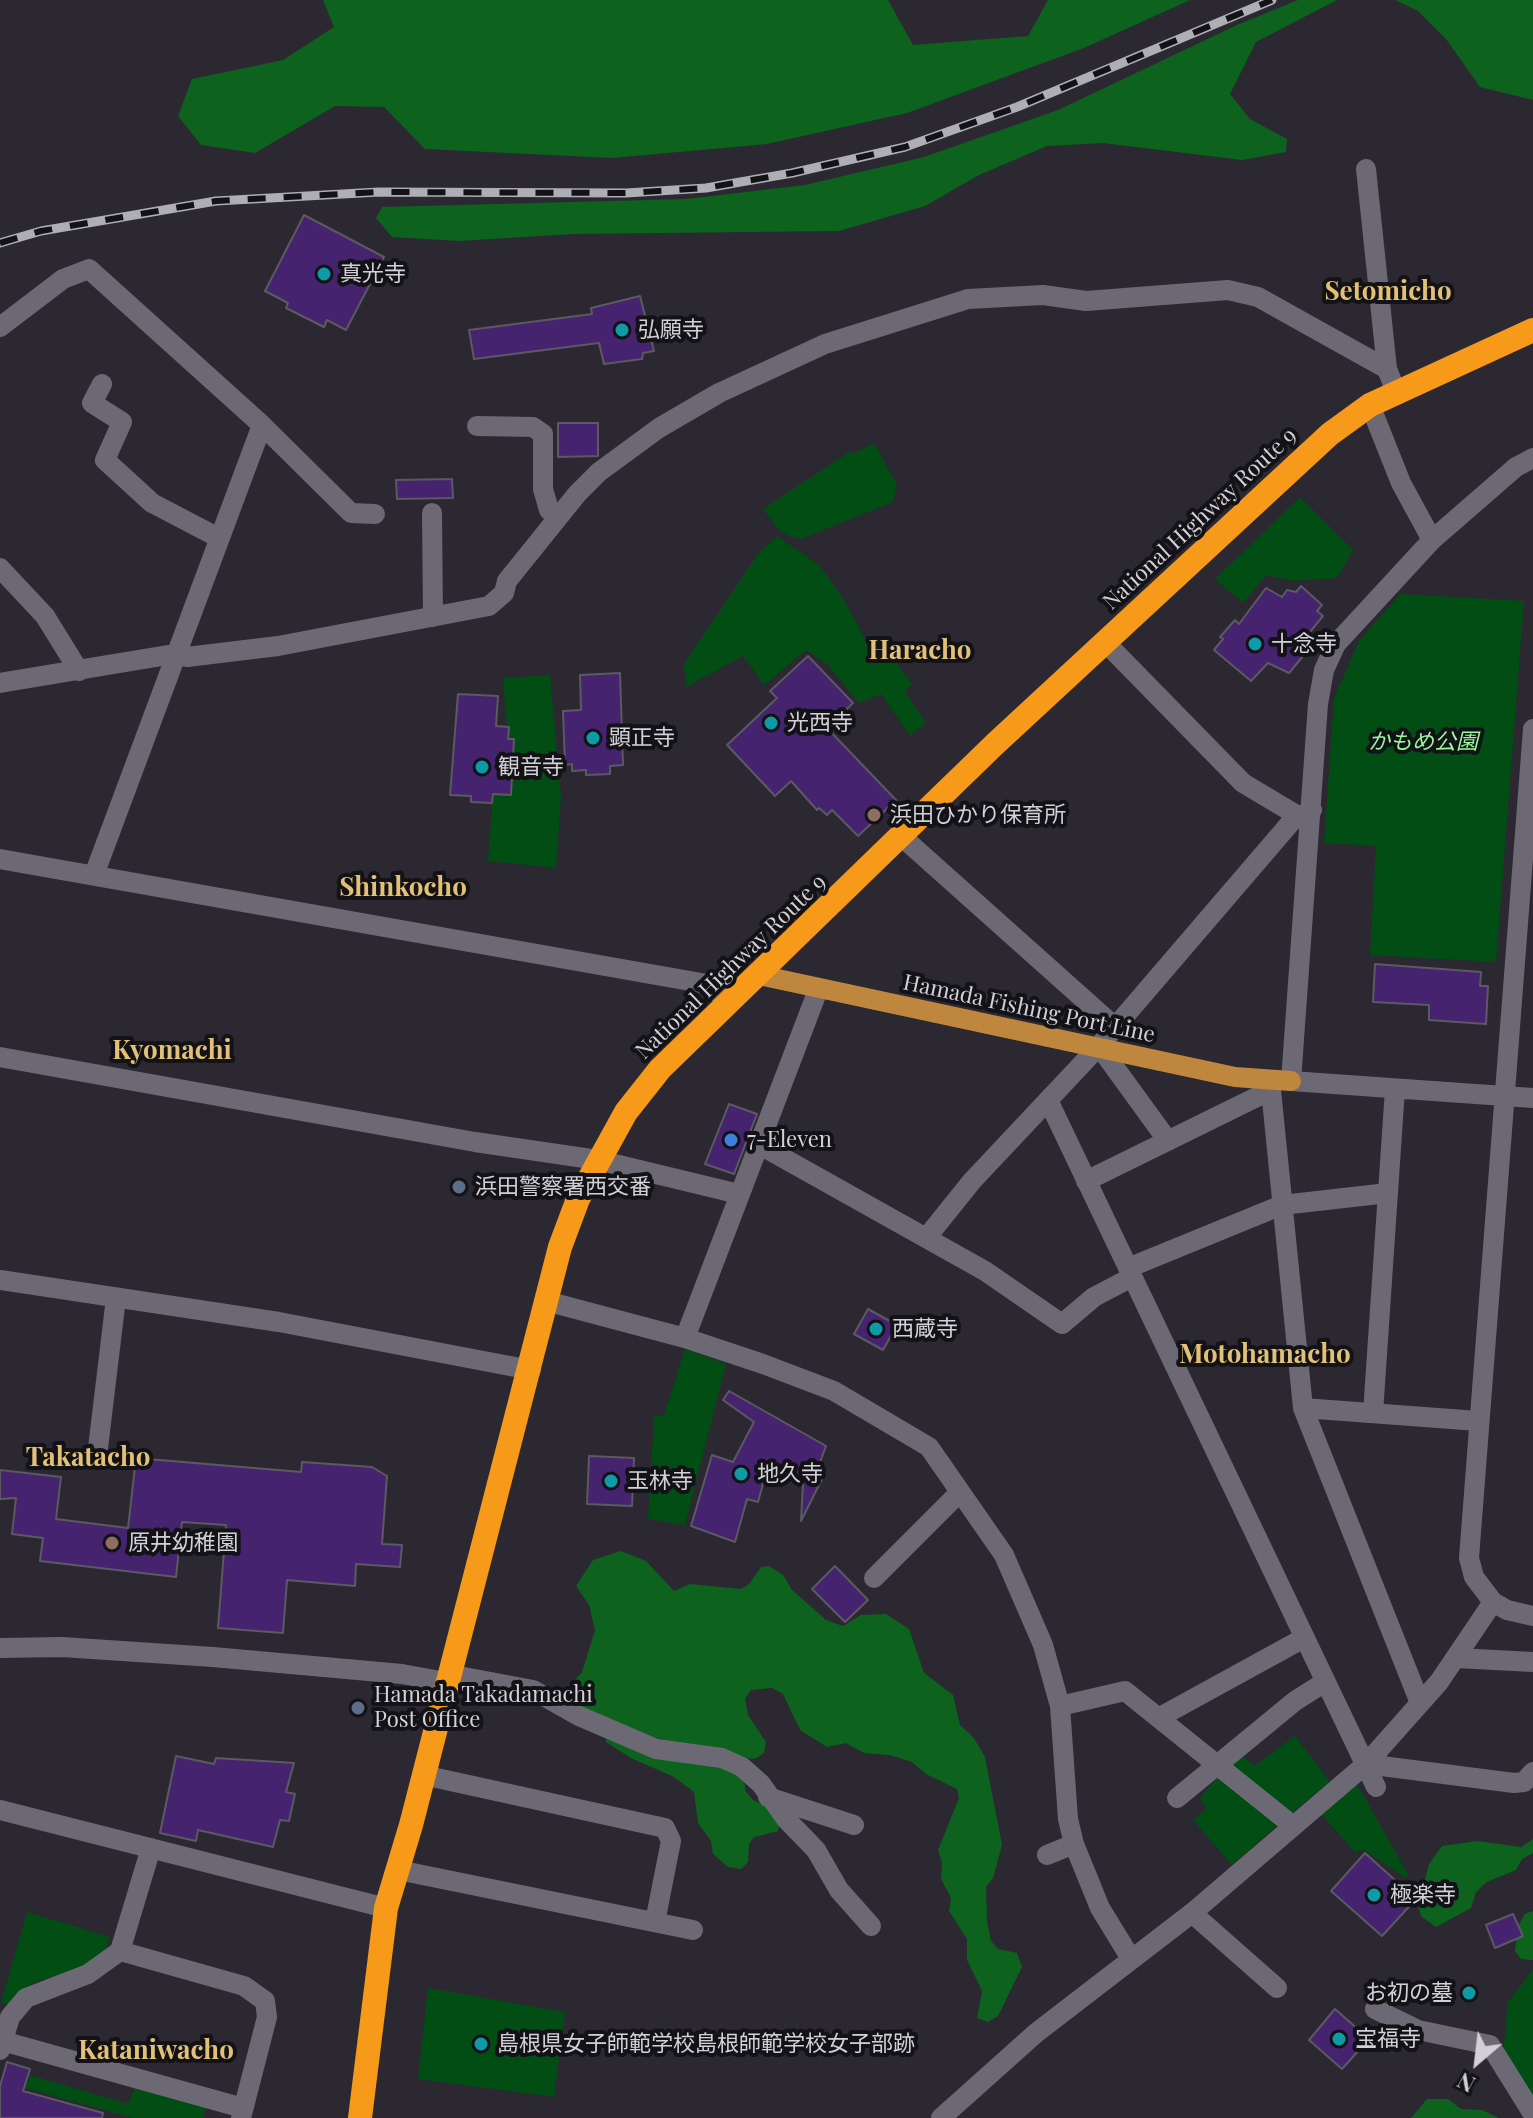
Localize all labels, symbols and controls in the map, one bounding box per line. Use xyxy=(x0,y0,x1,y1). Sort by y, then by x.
place label: 真光寺 xyxy=(340,261,406,287)
marker: 真光寺 xyxy=(315,265,333,283)
district label: Setomicho xyxy=(1324,276,1452,308)
place label: 弘願寺 xyxy=(638,317,704,343)
marker: 弘願寺 xyxy=(613,321,631,339)
street label: National Highway Route 9 xyxy=(1098,423,1302,615)
place label: 十念寺 xyxy=(1271,631,1337,657)
district label: Haracho xyxy=(868,635,972,667)
marker: 十念寺 xyxy=(1246,635,1264,653)
place label: 光西寺 xyxy=(787,710,853,736)
marker: 光西寺 xyxy=(762,714,780,732)
place label: 顕正寺 xyxy=(609,725,675,751)
marker: 顕正寺 xyxy=(584,729,602,747)
park label: かもめ公園 xyxy=(1368,729,1478,755)
place label: 観音寺 xyxy=(498,754,564,780)
marker: 観音寺 xyxy=(473,758,491,776)
place label: 浜田ひかり保育所 xyxy=(890,802,1066,828)
marker: 浜田ひかり保育所 xyxy=(865,806,883,824)
street label: National Highway Route 9 xyxy=(630,869,832,1065)
district label: Shinkocho xyxy=(339,872,467,904)
street label: Hamada Fishing Port Line xyxy=(901,969,1157,1049)
district label: Kyomachi xyxy=(112,1035,232,1067)
place label: 7-Eleven xyxy=(747,1127,832,1153)
marker: 7-Eleven xyxy=(722,1131,740,1149)
place label: 浜田警察署西交番 xyxy=(475,1174,651,1200)
marker: 浜田警察署西交番 xyxy=(450,1178,468,1196)
place label: 西蔵寺 xyxy=(892,1316,958,1342)
marker: 西蔵寺 xyxy=(867,1320,885,1338)
district label: Motohamacho xyxy=(1179,1339,1351,1371)
district label: Takatacho xyxy=(26,1442,150,1474)
place label: 地久寺 xyxy=(757,1461,823,1487)
marker: 地久寺 xyxy=(732,1465,750,1483)
place label: 玉林寺 xyxy=(627,1468,693,1494)
marker: 玉林寺 xyxy=(602,1472,620,1490)
place label: 原井幼稚園 xyxy=(128,1530,238,1556)
marker: 原井幼稚園 xyxy=(103,1534,121,1552)
place label: Hamada Takadamachi Post Office xyxy=(374,1682,593,1734)
marker: Hamada Takadamachi Post Office xyxy=(349,1699,367,1717)
place label: 極楽寺 xyxy=(1390,1882,1456,1908)
marker: 極楽寺 xyxy=(1365,1886,1383,1904)
place label: お初の墓 xyxy=(1365,1980,1453,2006)
marker: お初の墓 xyxy=(1460,1984,1478,2002)
north arrow xyxy=(1437,2022,1517,2102)
place label: 宝福寺 xyxy=(1355,2026,1421,2052)
marker: 宝福寺 xyxy=(1330,2030,1348,2048)
place label: 島根県女子師範学校島根師範学校女子部跡 xyxy=(497,2031,915,2057)
district label: Kataniwacho xyxy=(78,2035,234,2067)
marker: 島根県女子師範学校島根師範学校女子部跡 xyxy=(472,2035,490,2053)
text: N xyxy=(1452,2066,1480,2100)

